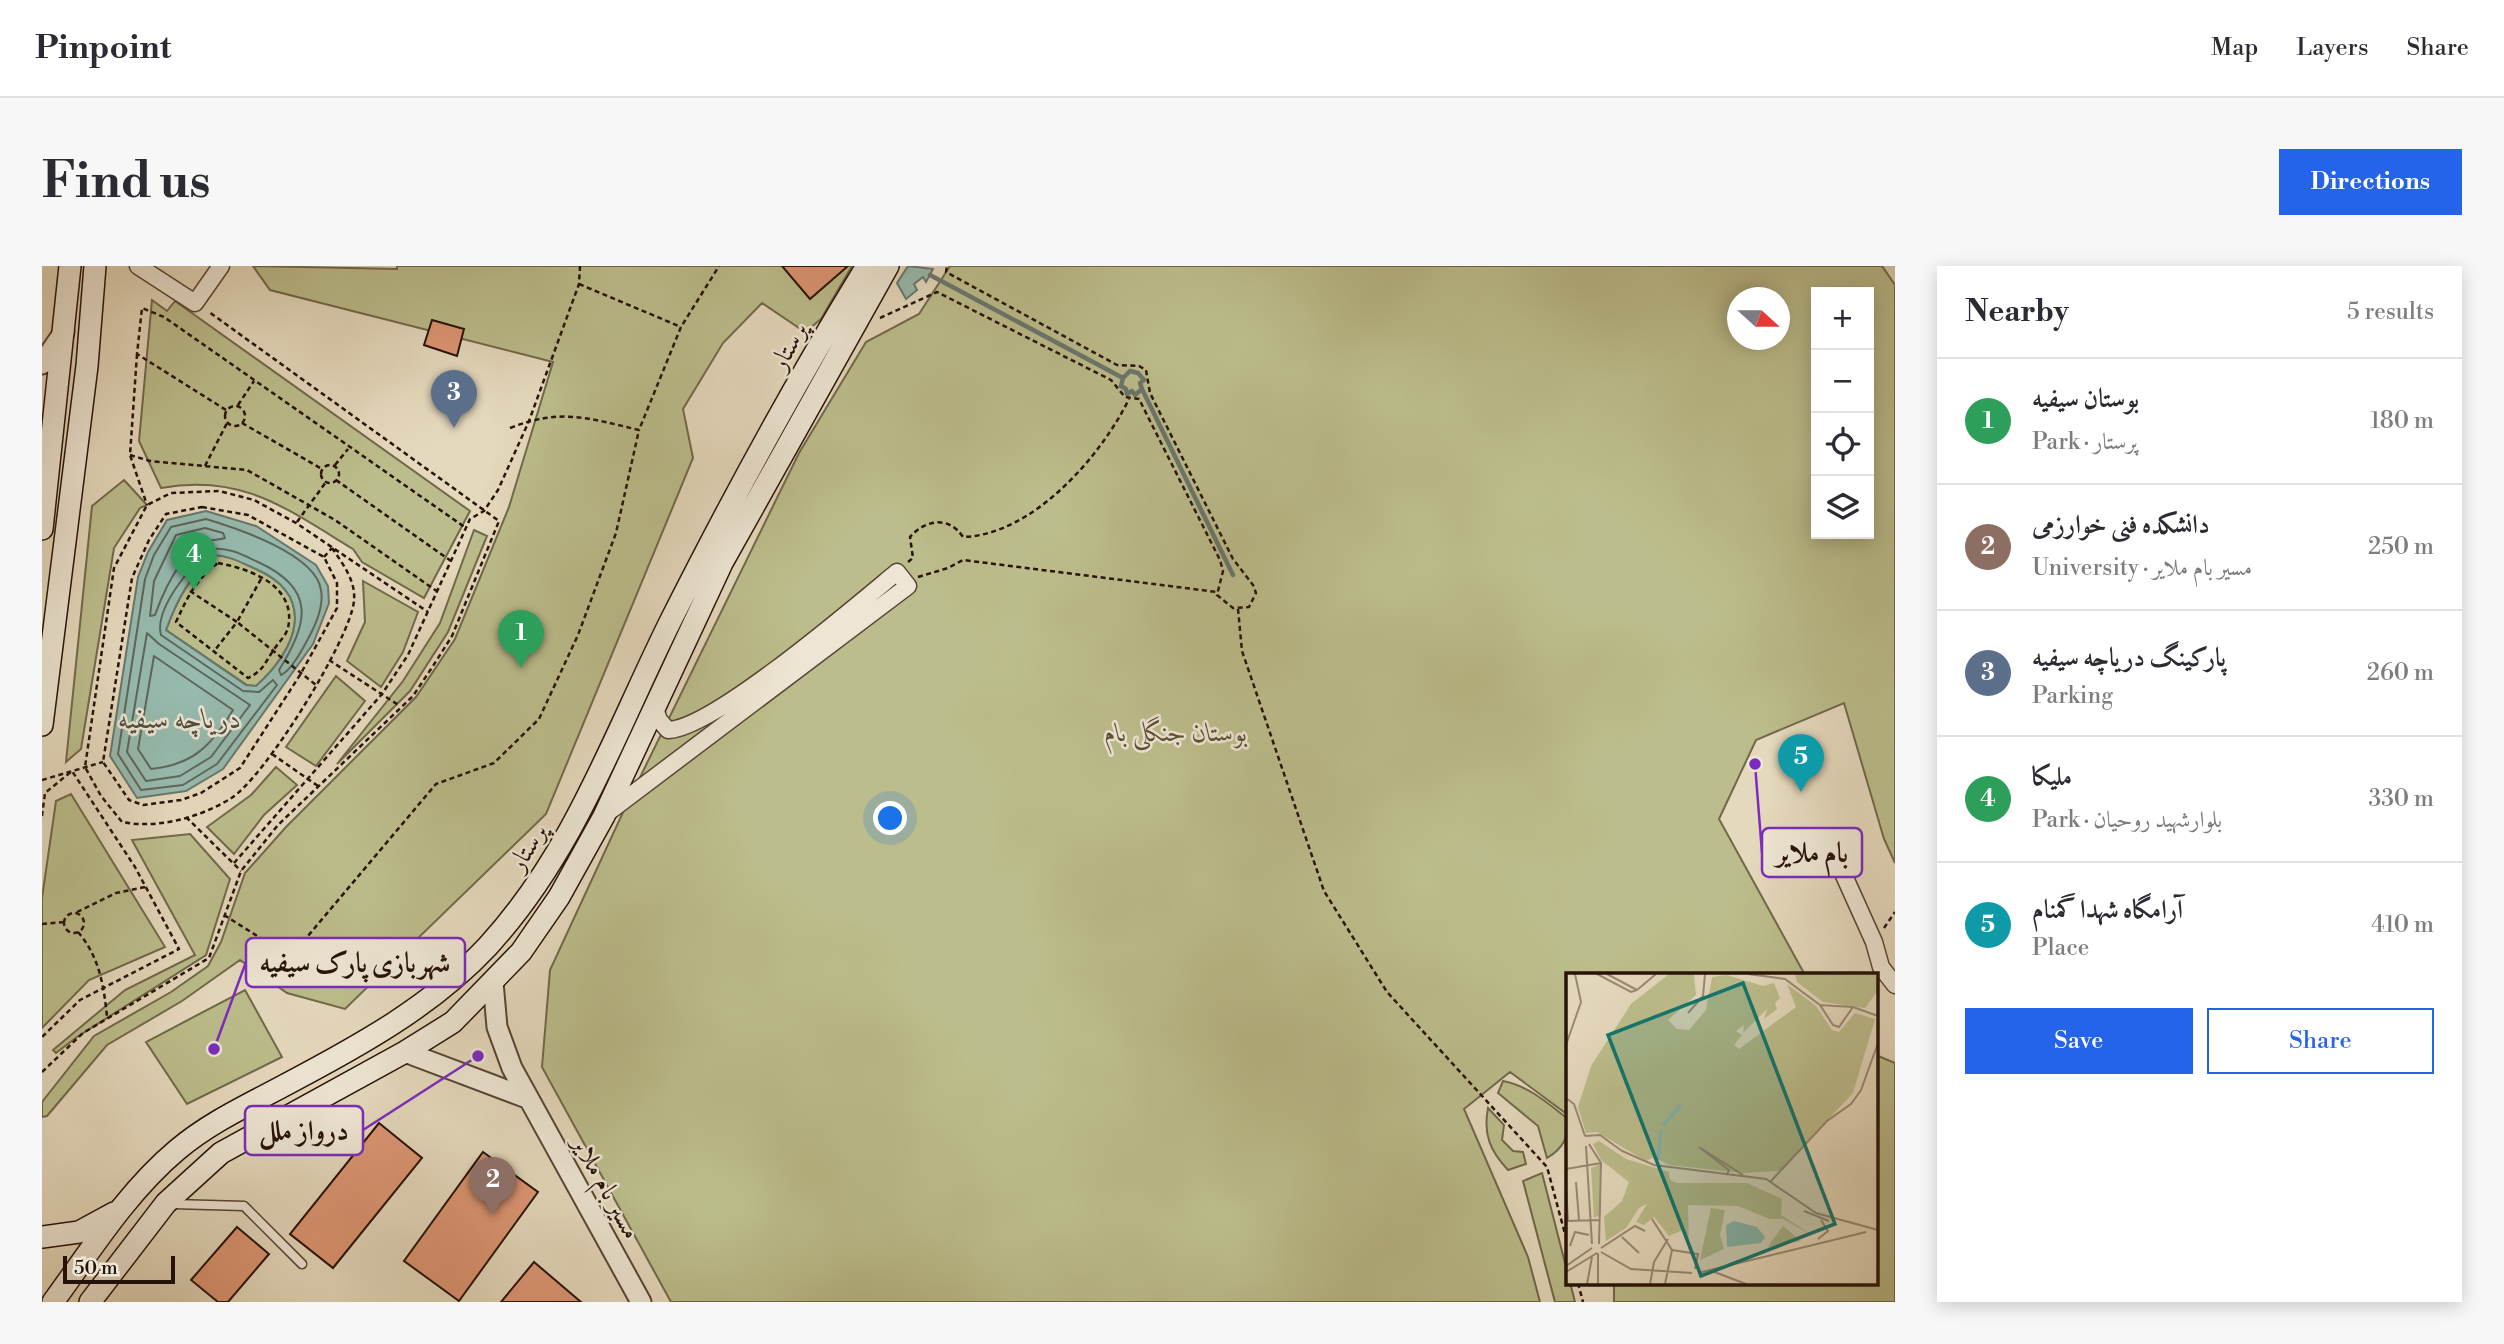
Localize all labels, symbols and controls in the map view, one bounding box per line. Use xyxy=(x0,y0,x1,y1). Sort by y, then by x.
text: Pinpoint xyxy=(35,28,172,69)
text: Map xyxy=(2211,33,2258,63)
text: Layers xyxy=(2296,33,2368,63)
text: Share xyxy=(2406,33,2469,63)
button: Directions xyxy=(2279,149,2462,215)
text: Find us xyxy=(42,152,211,213)
north arrow xyxy=(1727,287,1790,350)
map controls xyxy=(1811,287,1874,539)
button: + xyxy=(1811,287,1874,350)
text: Nearby xyxy=(1965,293,2069,331)
text: 5 results xyxy=(2347,298,2434,326)
street label: پرستار xyxy=(761,315,816,379)
button: − xyxy=(1811,350,1874,413)
pin: 3 xyxy=(431,370,477,428)
text: بوستان سیفیه xyxy=(2032,383,2139,415)
text: 1 xyxy=(1982,407,1994,435)
text: 180 m xyxy=(2370,407,2434,435)
button: locate xyxy=(1811,413,1874,476)
text: Park · پرستار xyxy=(2032,428,2137,456)
button: layers xyxy=(1811,476,1874,539)
text: دانشکده فنی خوارزمی xyxy=(2032,509,2210,541)
pin: 4 xyxy=(171,532,217,590)
text: 2 xyxy=(1981,533,1995,561)
text: 250 m xyxy=(2368,533,2434,561)
text: University · مسیر بام ملایر xyxy=(2032,554,2252,582)
pin: 1 xyxy=(498,610,544,668)
text: پارکینگ دریاچه سیفیه xyxy=(2032,642,2226,674)
text: 3 xyxy=(1981,659,1995,687)
text: 260 m xyxy=(2367,659,2434,687)
text: Parking xyxy=(2032,682,2113,710)
water label: دریاچه سیفیه xyxy=(118,702,242,738)
park label: بوستان جنگلی بام xyxy=(1104,716,1248,755)
pin: 5 xyxy=(1778,734,1824,792)
text: ملیکا xyxy=(2032,761,2072,793)
text: 4 xyxy=(1980,785,1996,813)
text: 330 m xyxy=(2368,785,2434,813)
your location xyxy=(873,801,907,835)
text: Park · بلوارشهید روحیان xyxy=(2032,806,2222,834)
street label: پرستار xyxy=(499,816,556,880)
callout: بام ملایر xyxy=(1762,828,1862,877)
text: بام ملایر xyxy=(1773,836,1848,877)
text: آرامگاه شهدا گمنام xyxy=(2032,894,2183,926)
text: 5 xyxy=(1981,911,1995,939)
text: 410 m xyxy=(2371,911,2434,939)
text: Place xyxy=(2032,934,2089,962)
callout: شهربازی پارک سیفیه xyxy=(246,938,465,987)
text: شهربازی پارک سیفیه xyxy=(260,946,450,983)
inset map xyxy=(1566,973,1878,1284)
button: Save xyxy=(1965,1008,2193,1074)
button: Share xyxy=(2207,1008,2434,1074)
callout: درواز ملل xyxy=(245,1106,363,1155)
text: درواز ملل xyxy=(259,1114,349,1150)
street label: مسیر بام ملایر xyxy=(558,1128,647,1248)
pin: 2 xyxy=(470,1157,516,1215)
scale bar xyxy=(63,1253,175,1285)
text: 50 m xyxy=(74,1256,118,1280)

